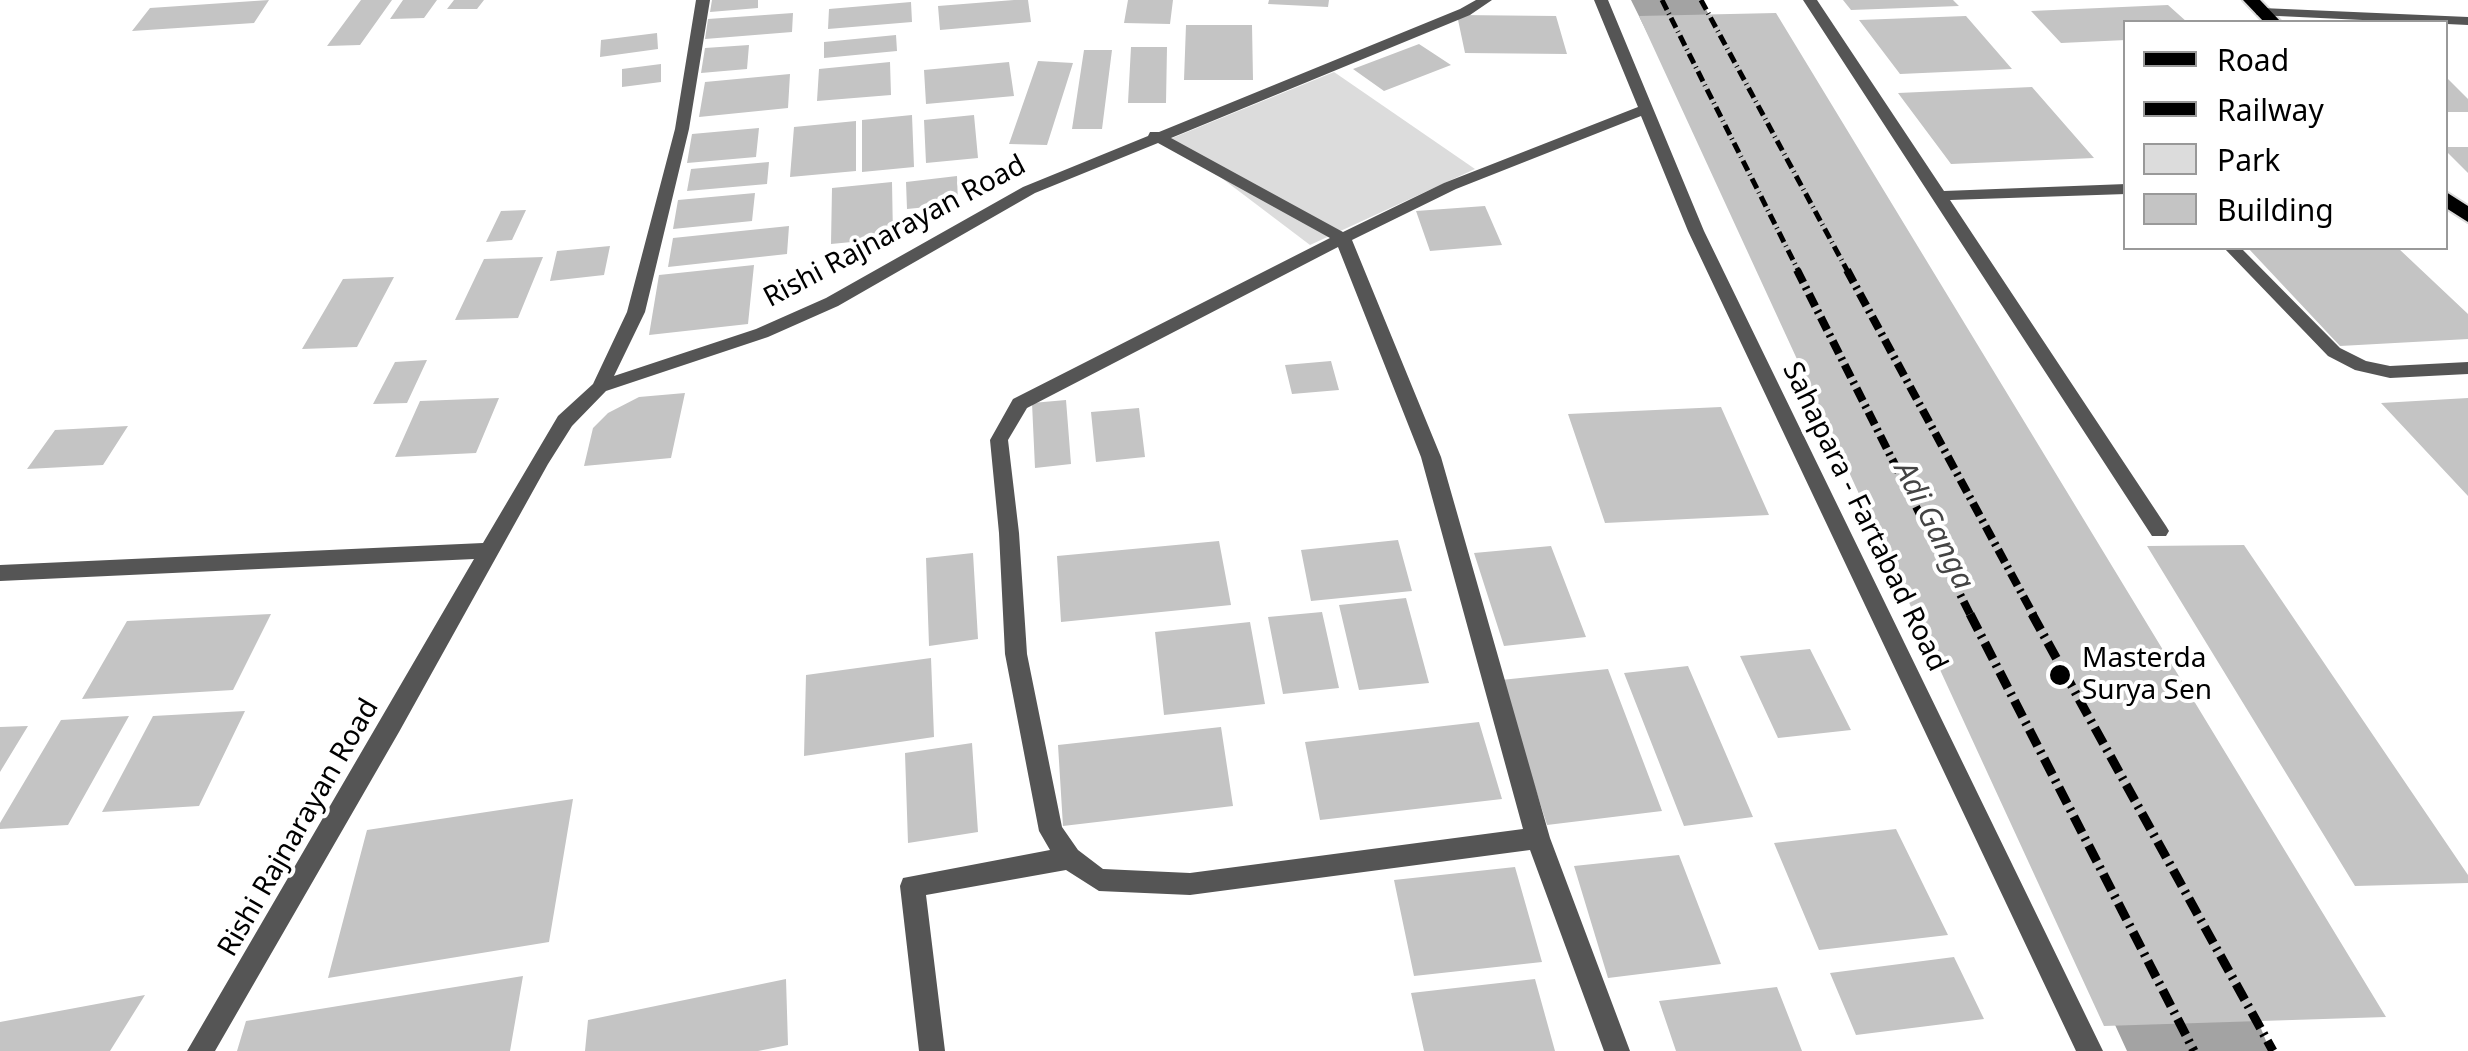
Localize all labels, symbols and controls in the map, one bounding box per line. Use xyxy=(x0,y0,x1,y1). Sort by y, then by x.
legend xyxy=(2123,20,2448,250)
text: Road xyxy=(2217,39,2289,80)
text: Railway xyxy=(2217,89,2324,130)
text: Park xyxy=(2217,139,2280,180)
street label: Rishi Rajnarayan Road xyxy=(758,149,1032,315)
text: Building xyxy=(2217,189,2334,230)
street label: Sahapara - Fartabad Road xyxy=(1774,357,1954,677)
water label: Adi Ganga xyxy=(1885,456,1981,596)
place label: Masterda Surya Sen xyxy=(2082,642,2212,708)
marker: Masterda Surya Sen xyxy=(2047,662,2073,688)
street label: Rishi Rajnarayan Road xyxy=(212,693,386,963)

